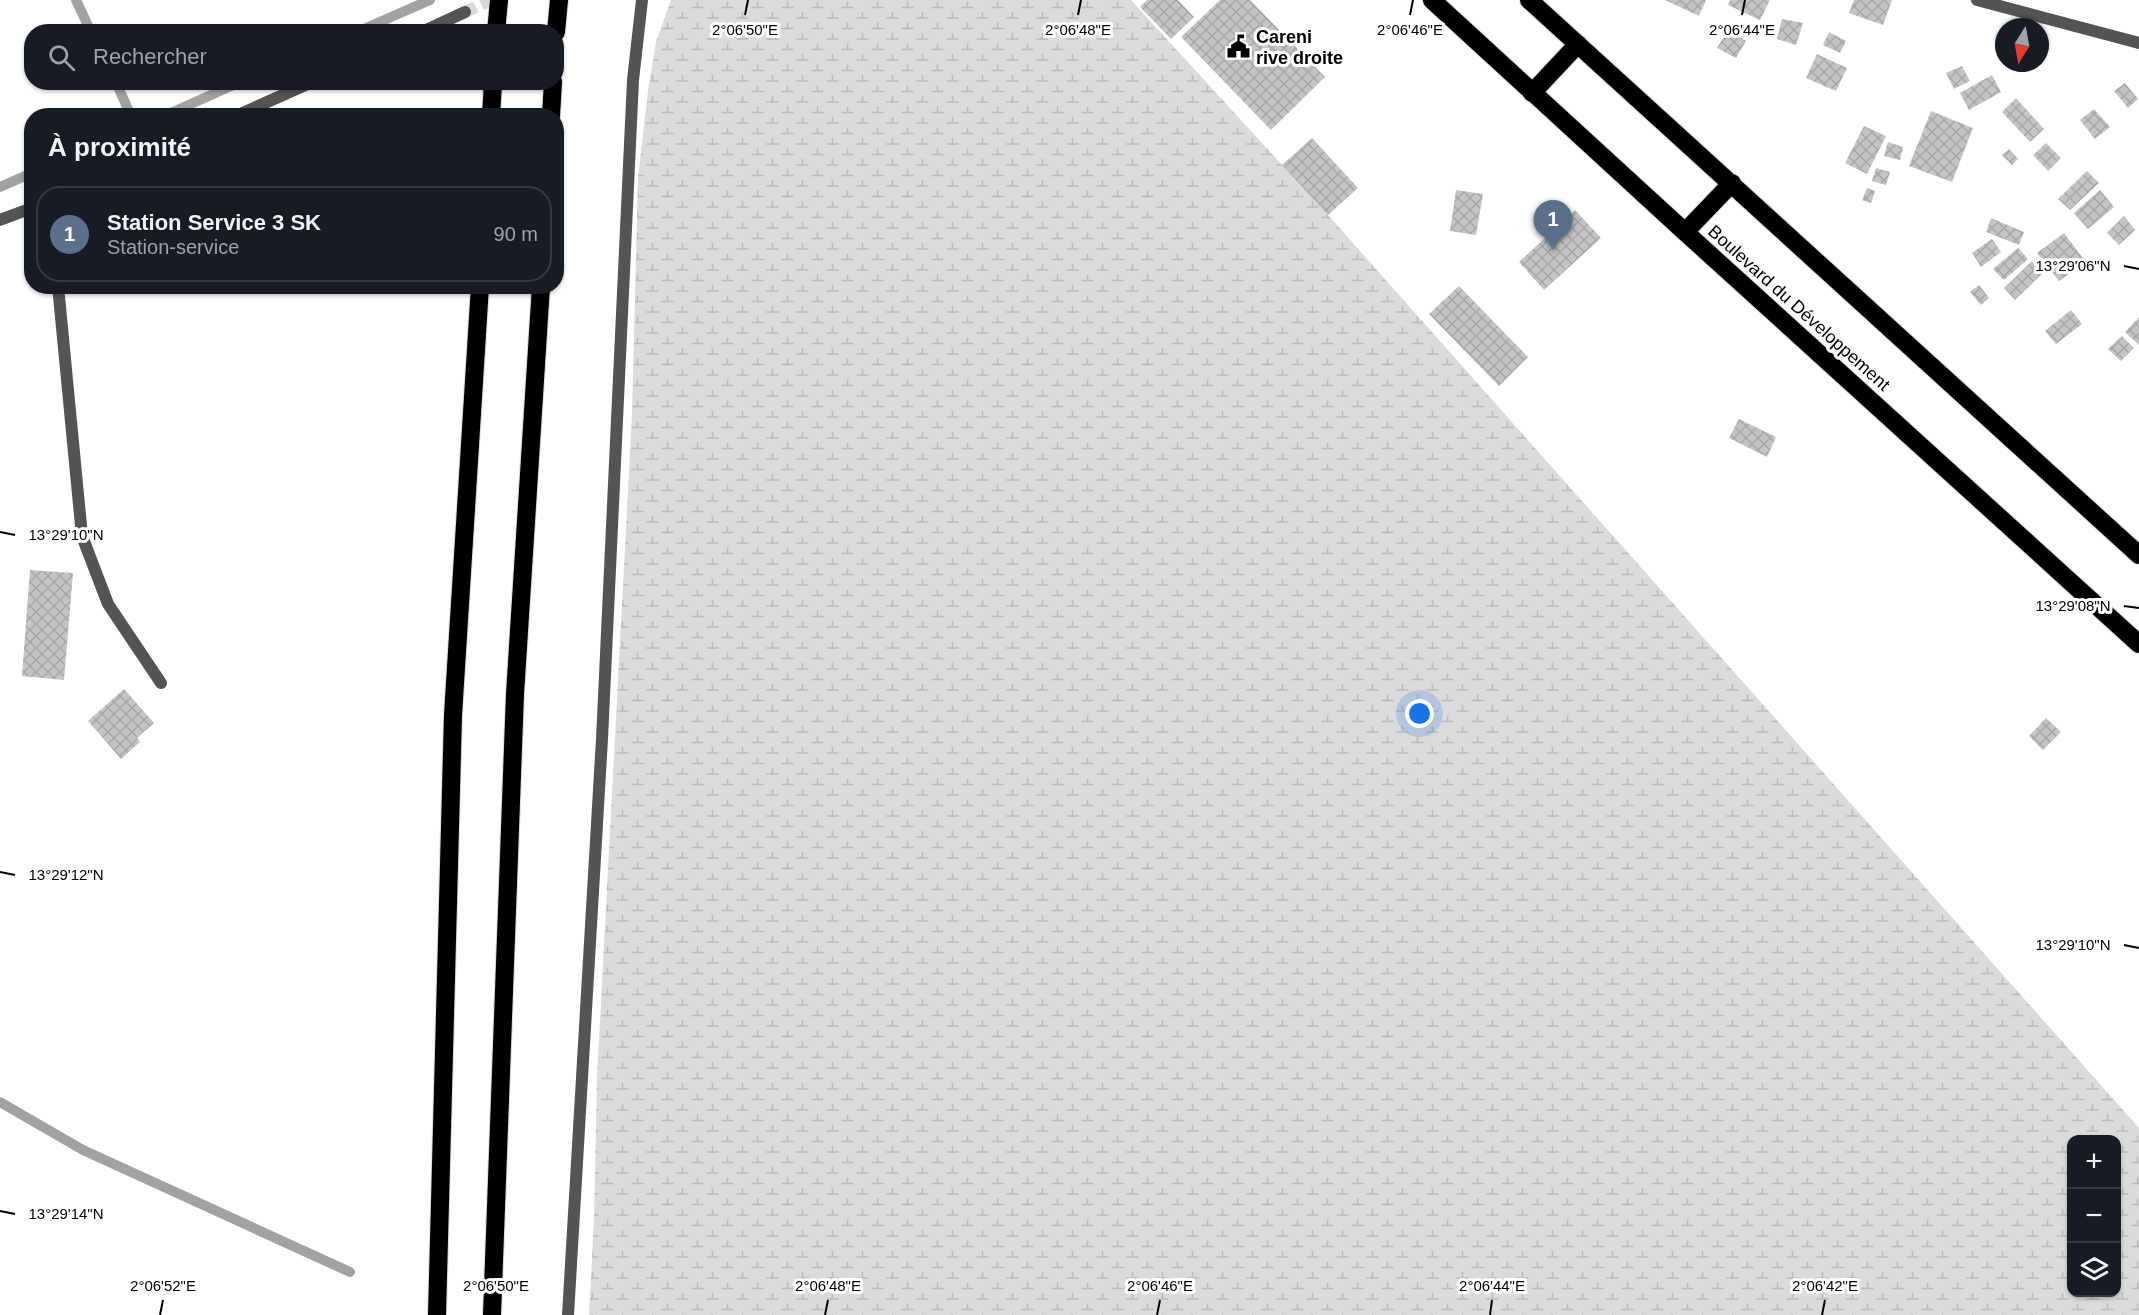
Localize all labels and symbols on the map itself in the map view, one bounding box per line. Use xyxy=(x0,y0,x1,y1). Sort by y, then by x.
north arrow xyxy=(1995,18,2049,72)
text: 2°06'50"E xyxy=(712,21,778,38)
text: 2°06'48"E xyxy=(1045,21,1111,38)
text: 2°06'46"E xyxy=(1377,21,1443,38)
text: 2°06'44"E xyxy=(1709,21,1775,38)
place label: Careni rive droite xyxy=(1256,27,1343,68)
public building icon: Careni rive droite xyxy=(1225,34,1251,60)
pin: 1 xyxy=(1534,200,1572,250)
street label: Boulevard du Développement xyxy=(1704,221,1894,395)
text: 13°29'06"N xyxy=(2035,257,2111,274)
text: 13°29'10"N xyxy=(28,526,104,543)
text: 13°29'08"N xyxy=(2035,597,2111,614)
your location xyxy=(1405,699,1434,728)
text: 13°29'12"N xyxy=(28,866,104,883)
text: 13°29'10"N xyxy=(2035,936,2111,953)
text: 13°29'14"N xyxy=(28,1205,104,1222)
text: 2°06'52"E xyxy=(130,1277,196,1294)
text: 2°06'50"E xyxy=(463,1277,529,1294)
text: 2°06'48"E xyxy=(795,1277,861,1294)
text: 2°06'46"E xyxy=(1127,1277,1193,1294)
text: 2°06'44"E xyxy=(1459,1277,1525,1294)
text: 2°06'42"E xyxy=(1792,1277,1858,1294)

